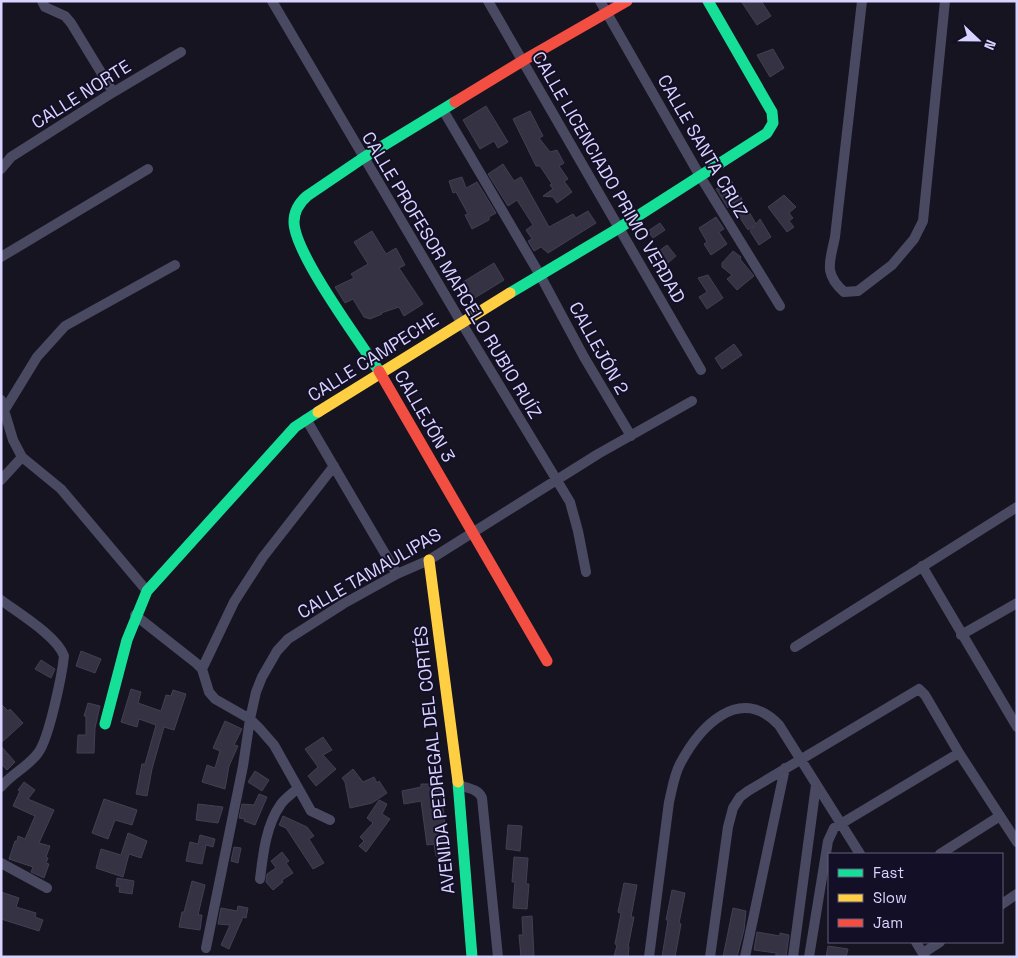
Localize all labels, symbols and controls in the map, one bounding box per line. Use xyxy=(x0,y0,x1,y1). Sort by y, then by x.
north arrow xyxy=(953,15,1003,65)
text: N xyxy=(980,37,1000,53)
street label: CALLE LICENCIADO PRIMO VERDAD xyxy=(527,47,691,307)
street label: CALLE NORTE xyxy=(27,54,135,134)
street label: CALLE SANTA CRUZ xyxy=(653,70,753,222)
street label: CALLE PROFESOR MARCELO RUBIO RUÍZ xyxy=(357,127,547,423)
street label: CALLEJÓN 2 xyxy=(564,298,634,398)
street label: CALLE CAMPECHE xyxy=(303,308,443,406)
street label: CALLEJÓN 3 xyxy=(389,366,461,466)
street label: CALLE TAMAULIPAS xyxy=(293,522,445,624)
street label: AVENIDA PEDREGAL DEL CORTÉS xyxy=(408,625,460,895)
legend xyxy=(828,853,1003,943)
text: Fast xyxy=(873,863,904,882)
text: Slow xyxy=(873,888,907,907)
text: Jam xyxy=(873,913,903,932)

